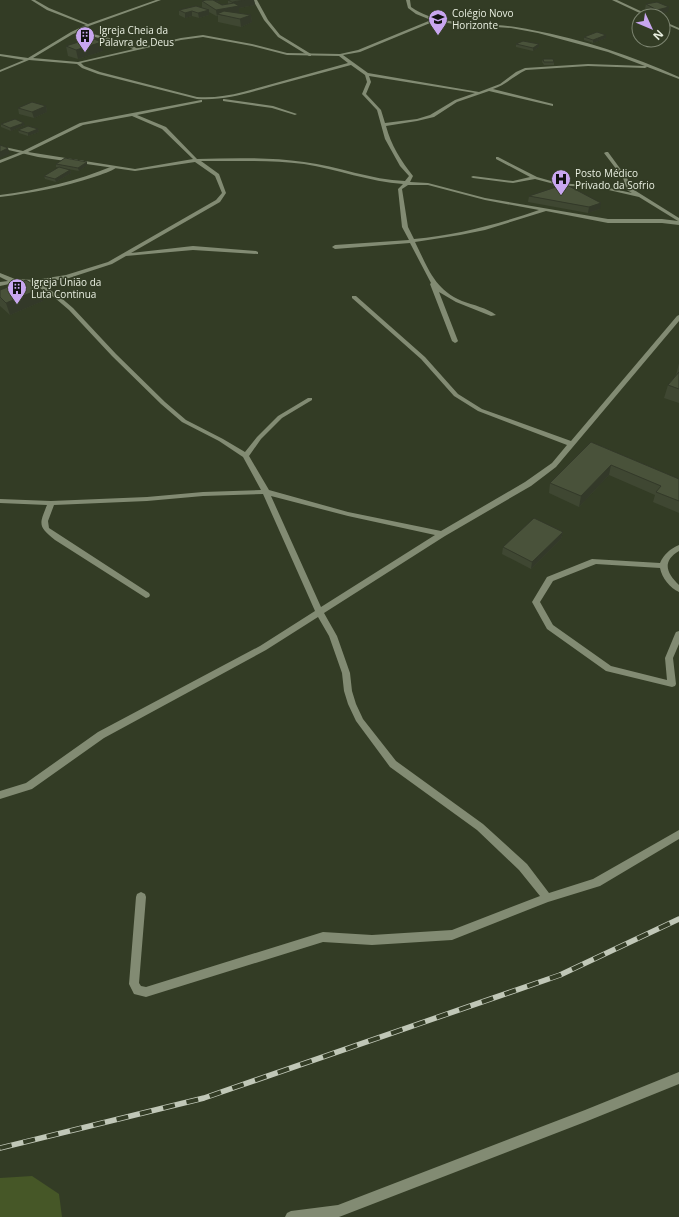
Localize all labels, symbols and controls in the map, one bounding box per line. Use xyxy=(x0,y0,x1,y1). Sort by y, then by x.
place label: Colégio Novo Horizonte xyxy=(452,6,514,32)
school or university icon: Colégio Novo Horizonte xyxy=(427,8,449,36)
north arrow xyxy=(631,8,671,48)
place label: Igreja Cheia da Palavra de Deus xyxy=(99,23,174,49)
building icon: Igreja Cheia da Palavra de Deus xyxy=(74,25,96,53)
text: N xyxy=(650,27,667,44)
place label: Posto Médico Privado da Sofrio xyxy=(575,166,655,192)
hospital icon: Posto Médico Privado da Sofrio xyxy=(550,168,572,196)
place label: Igreja União da Luta Continua xyxy=(31,275,101,301)
building icon: Igreja União da Luta Continua xyxy=(6,277,28,305)

